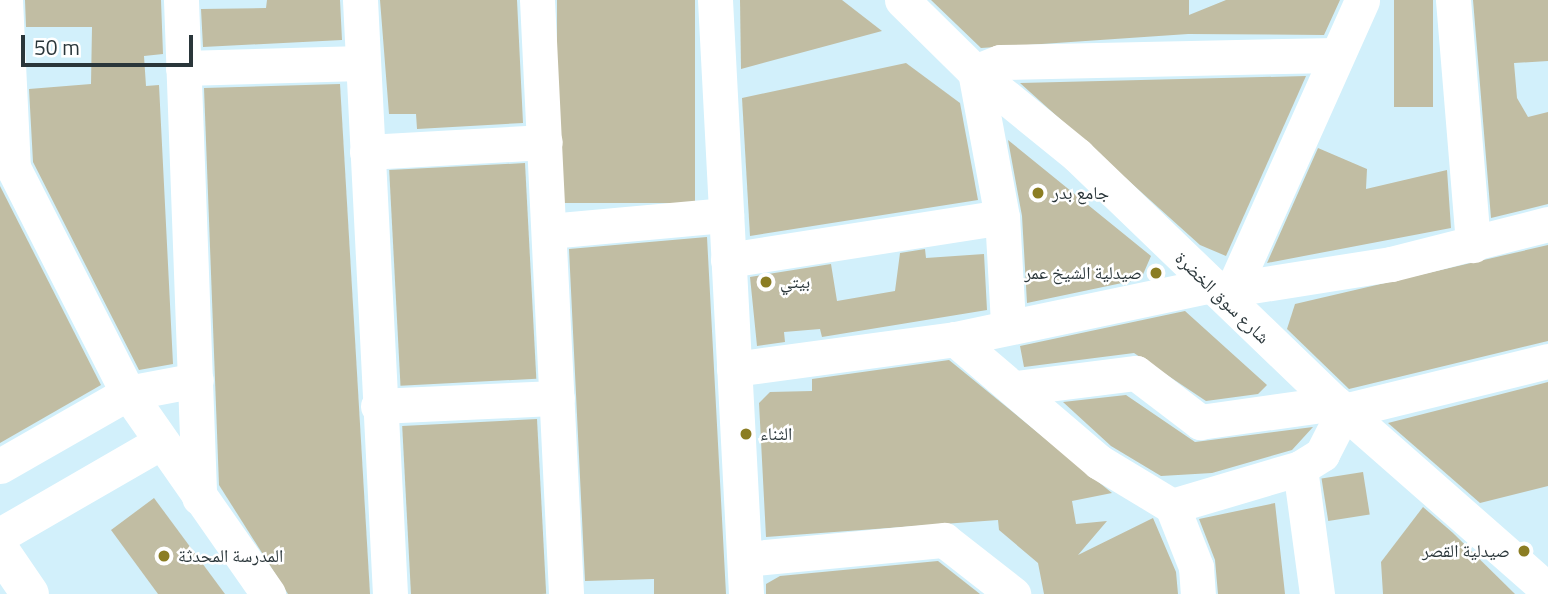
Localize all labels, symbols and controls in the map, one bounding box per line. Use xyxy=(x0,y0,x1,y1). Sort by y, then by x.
scale bar xyxy=(24,21,196,65)
text: 50 m xyxy=(34,31,80,63)
place label: جامع بدر xyxy=(1052,182,1109,204)
marker: جامع بدر xyxy=(1030,185,1046,201)
street label: شارع سوق الخضرة xyxy=(1170,248,1274,348)
place label: صيدلية الشيخ عمر xyxy=(1024,262,1142,284)
marker: صيدلية الشيخ عمر xyxy=(1148,265,1164,281)
place label: بيتي xyxy=(780,271,810,293)
marker: بيتي xyxy=(758,274,774,290)
place label: الثناء xyxy=(760,423,792,445)
marker: الثناء xyxy=(738,426,754,442)
place label: صيدلية القصر xyxy=(1422,540,1510,562)
marker: صيدلية القصر xyxy=(1516,543,1532,559)
place label: المدرسة المحدثة xyxy=(178,545,283,567)
marker: المدرسة المحدثة xyxy=(156,548,172,564)

